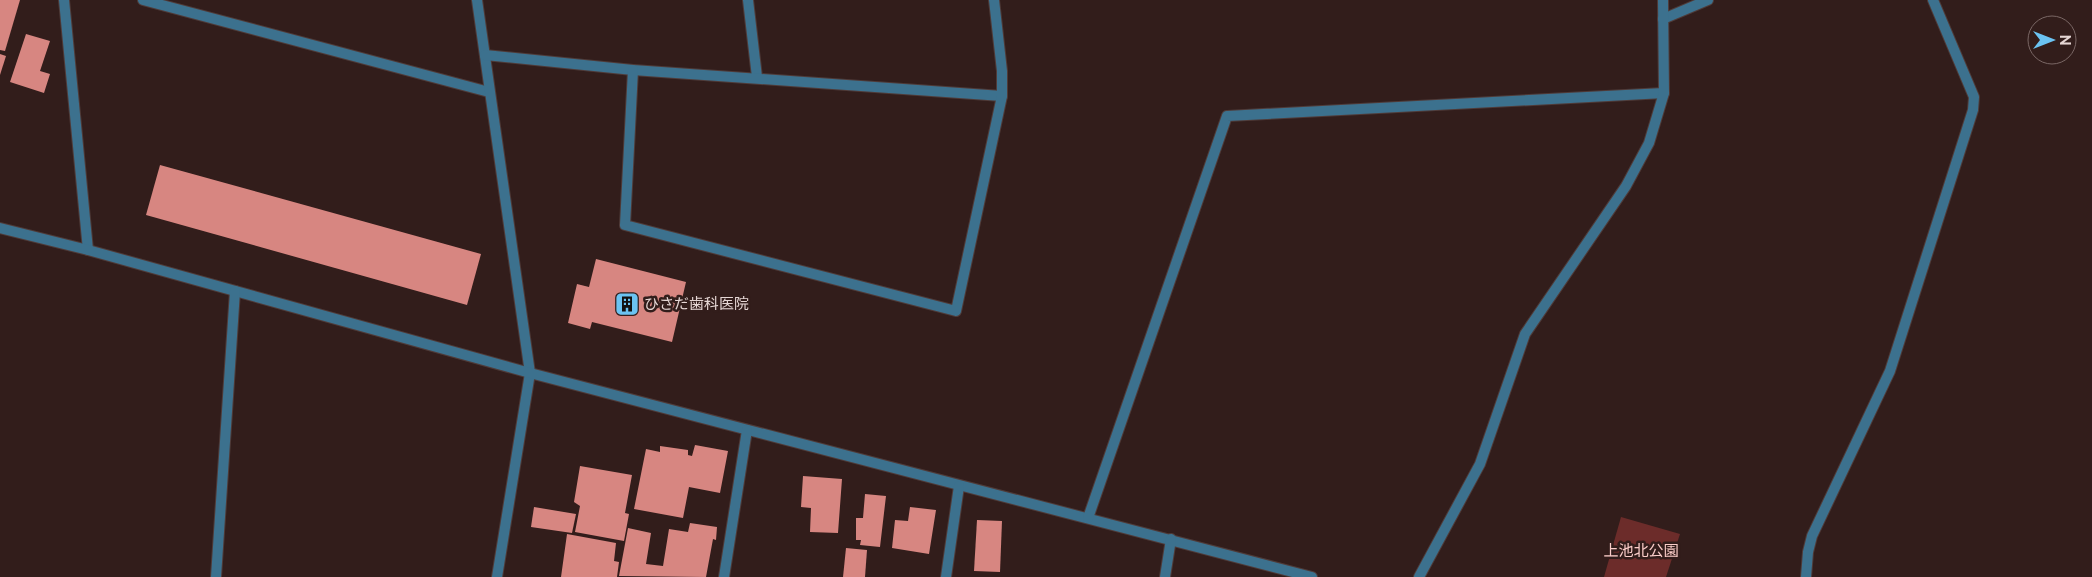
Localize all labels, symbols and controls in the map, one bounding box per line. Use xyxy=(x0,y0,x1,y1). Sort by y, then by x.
north arrow xyxy=(2027,15,2077,65)
text: N xyxy=(2057,35,2073,45)
building icon: ひさだ歯科医院 xyxy=(614,291,640,317)
place label: ひさだ歯科医院 xyxy=(644,295,749,313)
park label: 上池北公園 xyxy=(1603,542,1679,560)

